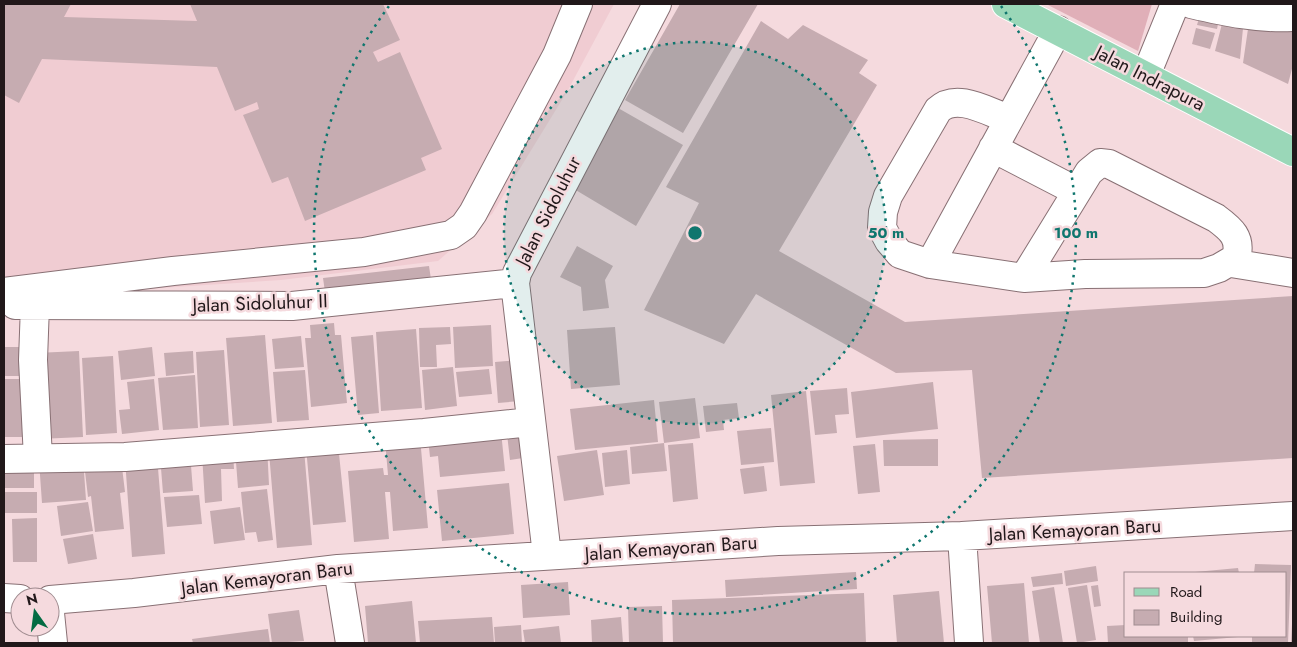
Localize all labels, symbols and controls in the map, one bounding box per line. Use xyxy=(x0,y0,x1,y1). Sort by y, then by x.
street label: Jalan Indrapura xyxy=(1088,37,1210,117)
street label: Jalan Sidoluhur xyxy=(507,151,588,273)
text: 50 m xyxy=(868,222,904,244)
text: 100 m xyxy=(1054,222,1098,244)
centre of rings xyxy=(686,224,704,242)
street label: Jalan Sidoluhur II xyxy=(189,287,328,319)
street label: Jalan Kemayoran Baru xyxy=(985,512,1162,548)
street label: Jalan Kemayoran Baru xyxy=(581,529,758,568)
street label: Jalan Kemayoran Baru xyxy=(177,554,354,602)
legend xyxy=(1124,572,1287,637)
text: Road xyxy=(1170,581,1202,603)
north arrow xyxy=(10,587,60,637)
text: N xyxy=(24,588,40,610)
text: Building xyxy=(1170,606,1222,628)

